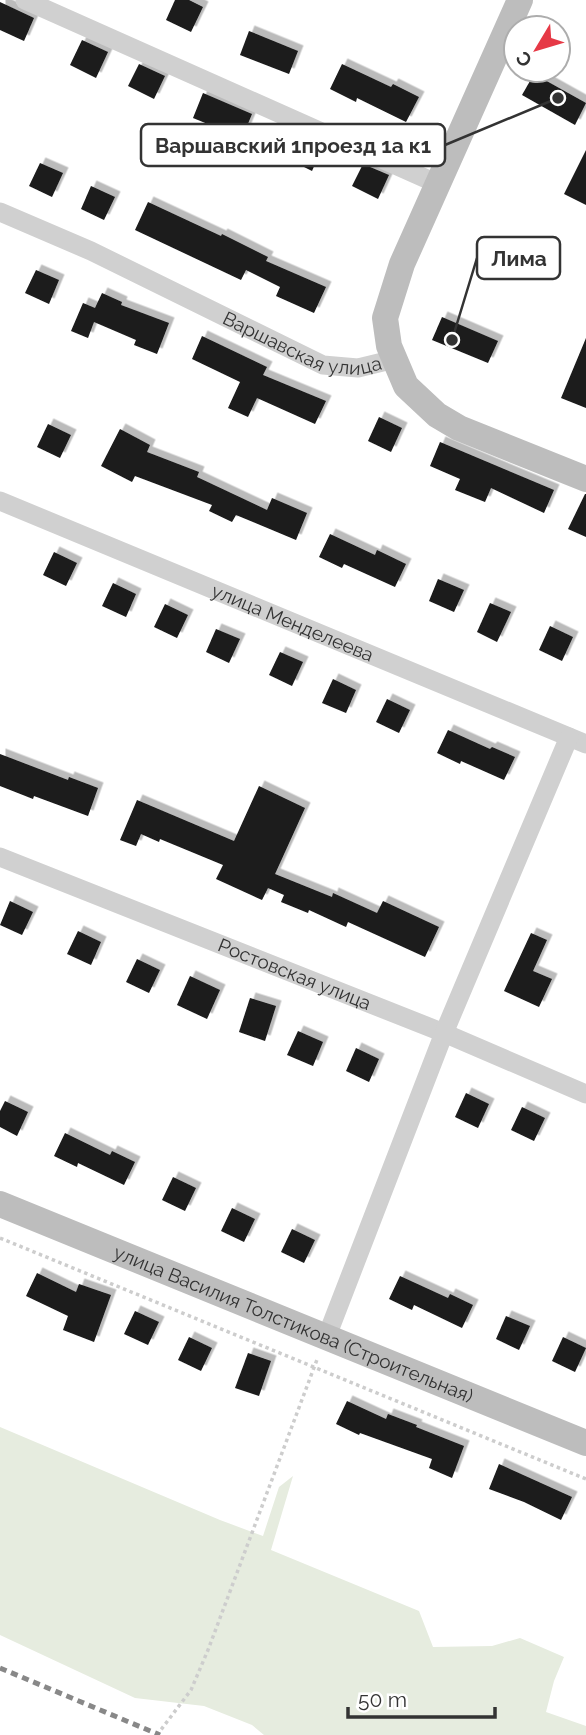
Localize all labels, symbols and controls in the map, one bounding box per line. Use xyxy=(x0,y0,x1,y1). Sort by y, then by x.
north arrow xyxy=(502,14,572,84)
text: С xyxy=(511,48,536,71)
callout: Варшавский 1проезд 1а к1 xyxy=(141,124,445,166)
text: Варшавский 1проезд 1а к1 xyxy=(155,133,431,158)
callout: Лима xyxy=(477,237,560,279)
text: Лима xyxy=(491,246,547,271)
street label: Варшавская улица xyxy=(219,307,384,379)
street label: улица Менделеева xyxy=(209,579,377,666)
street label: Ростовская улица xyxy=(215,934,374,1014)
street label: улица Василия Толстикова (Строительная) xyxy=(111,1241,476,1407)
scale bar xyxy=(348,1676,495,1720)
text: 50 m xyxy=(358,1687,407,1712)

